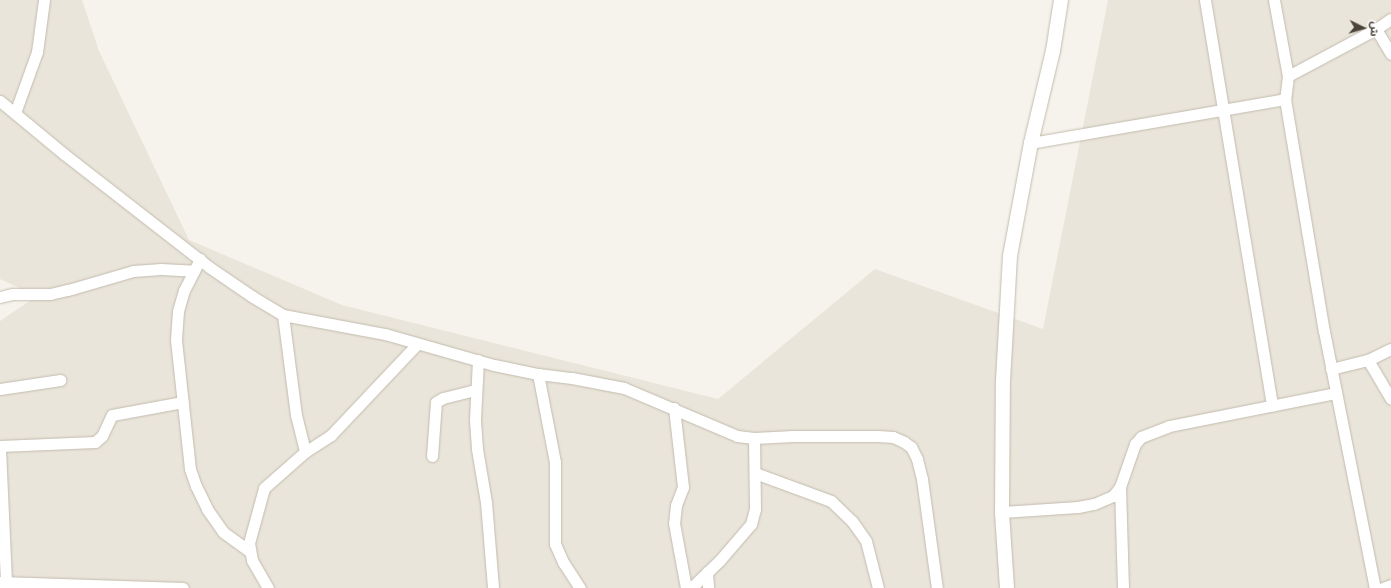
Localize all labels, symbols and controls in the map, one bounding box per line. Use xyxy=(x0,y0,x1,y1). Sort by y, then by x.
north arrow xyxy=(1343,8,1383,48)
text: ش xyxy=(1367,21,1383,37)

